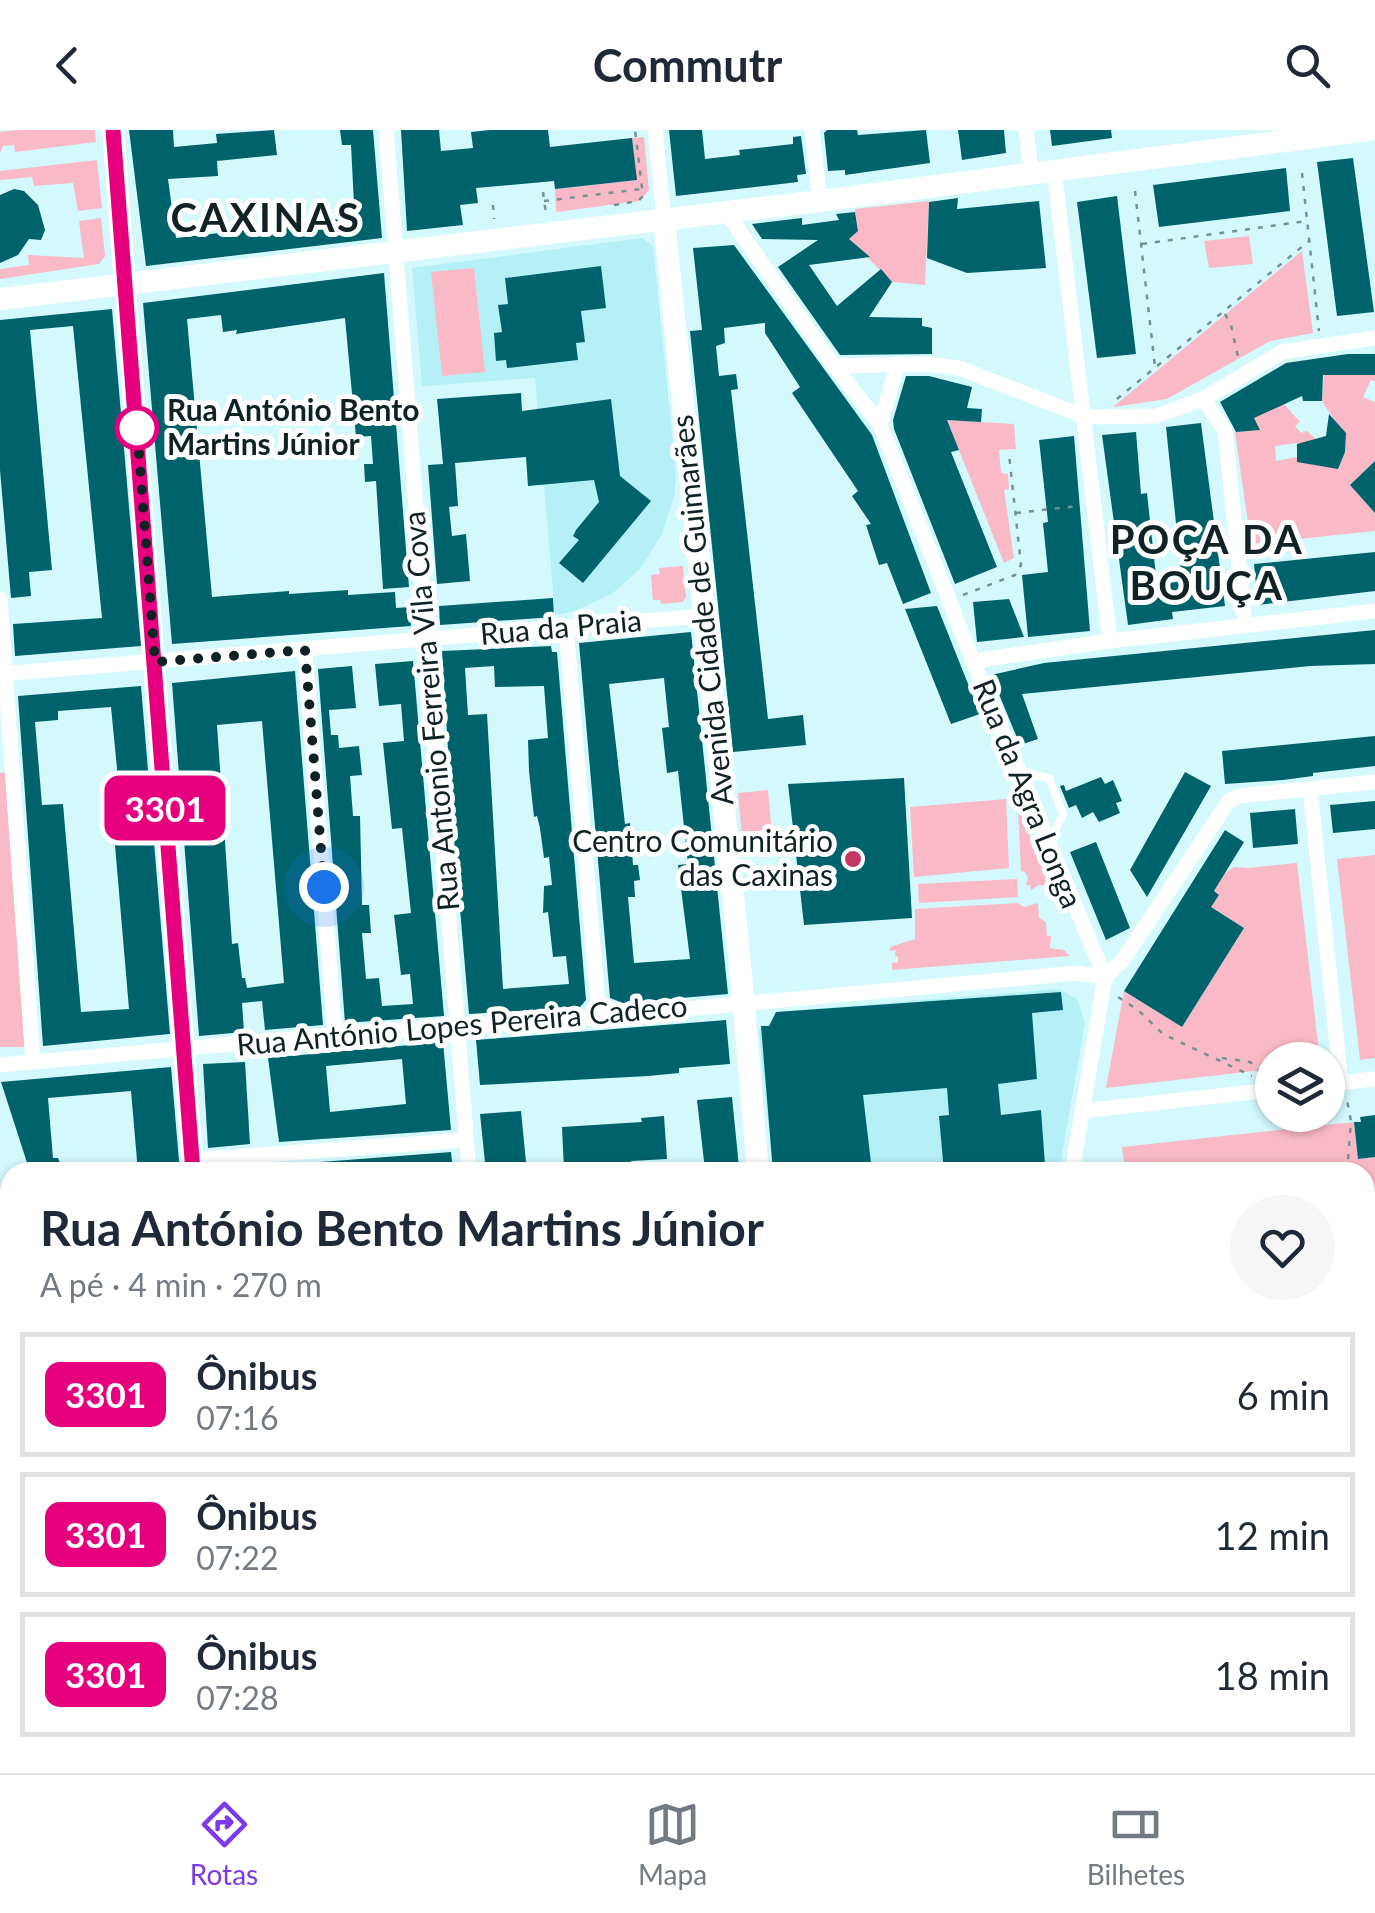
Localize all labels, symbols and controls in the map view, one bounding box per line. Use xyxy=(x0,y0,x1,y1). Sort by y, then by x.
icon: back xyxy=(40,38,95,93)
text: Commutr xyxy=(593,38,782,92)
icon: search xyxy=(1280,38,1335,93)
district label: CAXINAS xyxy=(171,193,361,241)
place label: Rua António Bento Martins Júnior xyxy=(167,391,420,461)
marker: Rua António Bento Martins Júnior xyxy=(116,407,158,449)
street label: Avenida Cidade de Guimarães xyxy=(663,413,739,807)
street label: Rua Antonio Ferreira Vila Cova xyxy=(395,510,465,913)
district label: POÇA DA BOUÇA xyxy=(1110,515,1304,609)
street label: Rua da Praia xyxy=(478,601,643,651)
street label: Rua da Agra Longa xyxy=(967,674,1091,913)
line badge: 3301 xyxy=(95,776,235,840)
text: 3301 xyxy=(124,787,206,829)
place label: Centro Comunitário das Caxinas xyxy=(572,822,833,892)
marker: Centro Comunitário das Caxinas xyxy=(842,848,864,870)
your location xyxy=(299,862,349,912)
street label: Rua António Lopes Pereira Cadeco xyxy=(235,986,689,1062)
map controls xyxy=(1255,1042,1345,1132)
button: layers xyxy=(1255,1042,1345,1132)
button: heart xyxy=(1230,1195,1335,1300)
text: Rua António Bento Martins Júnior xyxy=(40,1199,764,1256)
text: A pé · 4 min · 270 m xyxy=(40,1265,322,1304)
text: Ônibus xyxy=(196,1352,317,1398)
text: 6 min xyxy=(1237,1372,1330,1418)
text: 3301 xyxy=(65,1373,146,1415)
text: 07:16 xyxy=(196,1398,278,1437)
text: Ônibus xyxy=(196,1492,317,1538)
text: 12 min xyxy=(1215,1512,1330,1558)
text: 3301 xyxy=(65,1513,146,1555)
text: 07:22 xyxy=(196,1538,278,1577)
text: Ônibus xyxy=(196,1632,317,1678)
text: 18 min xyxy=(1215,1652,1330,1698)
text: 3301 xyxy=(65,1653,146,1695)
text: 07:28 xyxy=(196,1678,278,1717)
tab: Rotas xyxy=(190,1797,258,1891)
tab: Mapa xyxy=(638,1797,707,1891)
tab: Bilhetes xyxy=(1087,1797,1185,1891)

